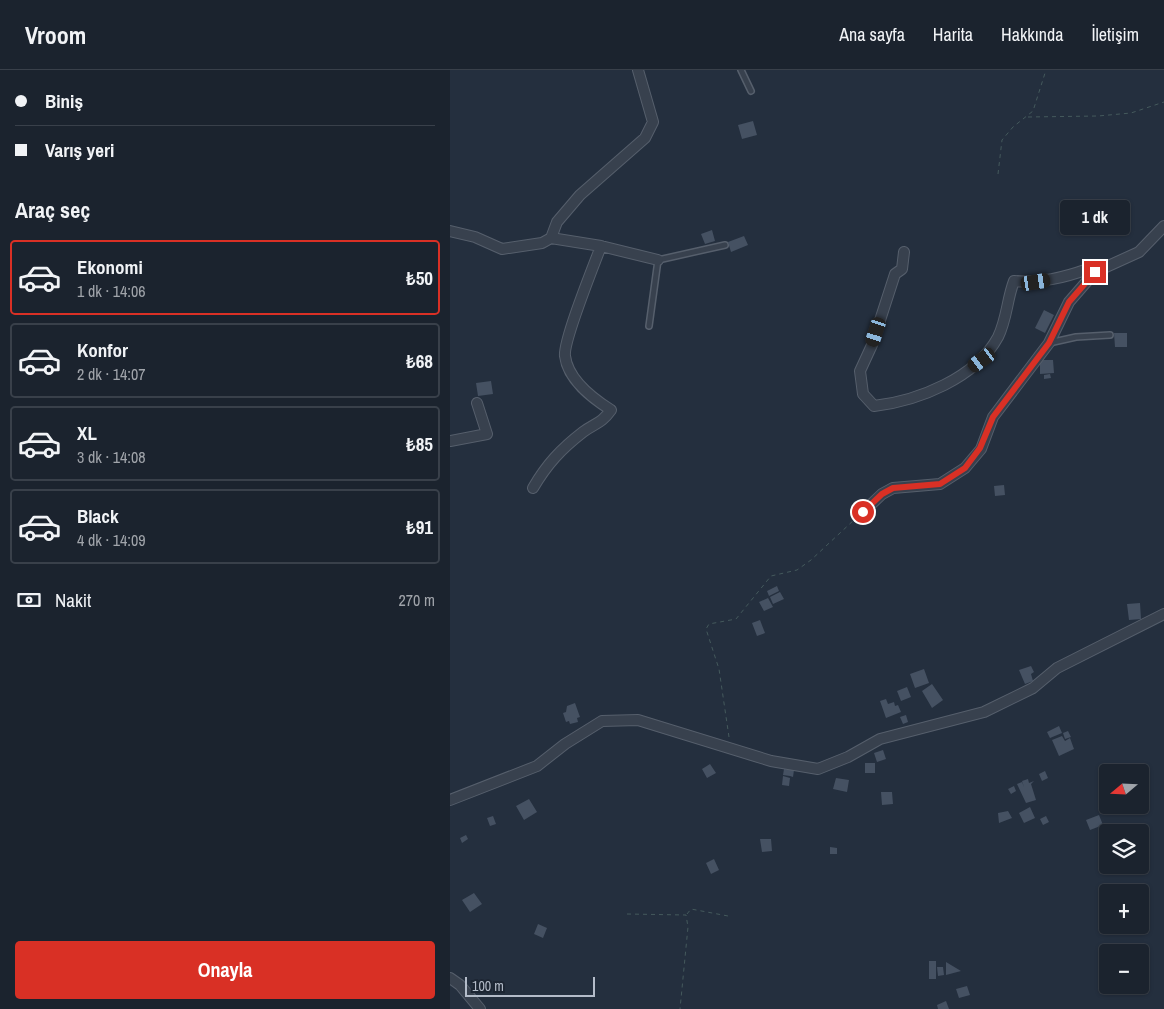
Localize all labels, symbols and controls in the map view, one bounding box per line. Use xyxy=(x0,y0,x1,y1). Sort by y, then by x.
text: Vroom xyxy=(25,19,86,51)
text: Ana sayfa xyxy=(839,22,905,47)
text: Harita xyxy=(933,22,973,47)
text: Hakkında xyxy=(1001,22,1063,47)
text: İletişim xyxy=(1091,22,1139,47)
text: Biniş xyxy=(45,88,83,114)
text: Varış yeri xyxy=(45,137,114,163)
text: Araç seç xyxy=(15,195,90,225)
callout: 1 dk xyxy=(1060,200,1130,234)
text: 1 dk xyxy=(1082,206,1108,228)
text: Ekonomi xyxy=(77,254,143,280)
icon: car xyxy=(17,255,62,300)
route end xyxy=(1084,261,1106,283)
text: ₺50 xyxy=(406,265,433,291)
car xyxy=(1020,272,1051,292)
text: 1 dk · 14:06 xyxy=(77,280,146,302)
car xyxy=(864,315,887,349)
text: Konfor xyxy=(77,337,128,363)
icon: car xyxy=(17,338,62,383)
car xyxy=(965,345,998,375)
text: ₺68 xyxy=(406,348,433,374)
text: 2 dk · 14:07 xyxy=(77,363,146,385)
text: XL xyxy=(77,420,97,446)
icon: car xyxy=(17,421,62,466)
text: ₺85 xyxy=(406,431,433,457)
text: 3 dk · 14:08 xyxy=(77,446,146,468)
route start xyxy=(852,501,874,523)
text: Black xyxy=(77,503,119,529)
icon: car xyxy=(17,504,62,549)
text: ₺91 xyxy=(406,514,433,540)
text: 4 dk · 14:09 xyxy=(77,529,146,551)
icon: cash xyxy=(15,586,43,614)
text: Nakit xyxy=(55,587,91,613)
text: 270 m xyxy=(399,589,435,611)
north arrow xyxy=(1099,764,1149,814)
map controls xyxy=(1099,764,1149,994)
button: layers xyxy=(1099,824,1149,874)
button: + xyxy=(1099,884,1149,934)
button: Onayla xyxy=(15,941,435,999)
button: − xyxy=(1099,944,1149,994)
scale bar xyxy=(465,974,595,997)
text: 100 m xyxy=(472,977,504,995)

